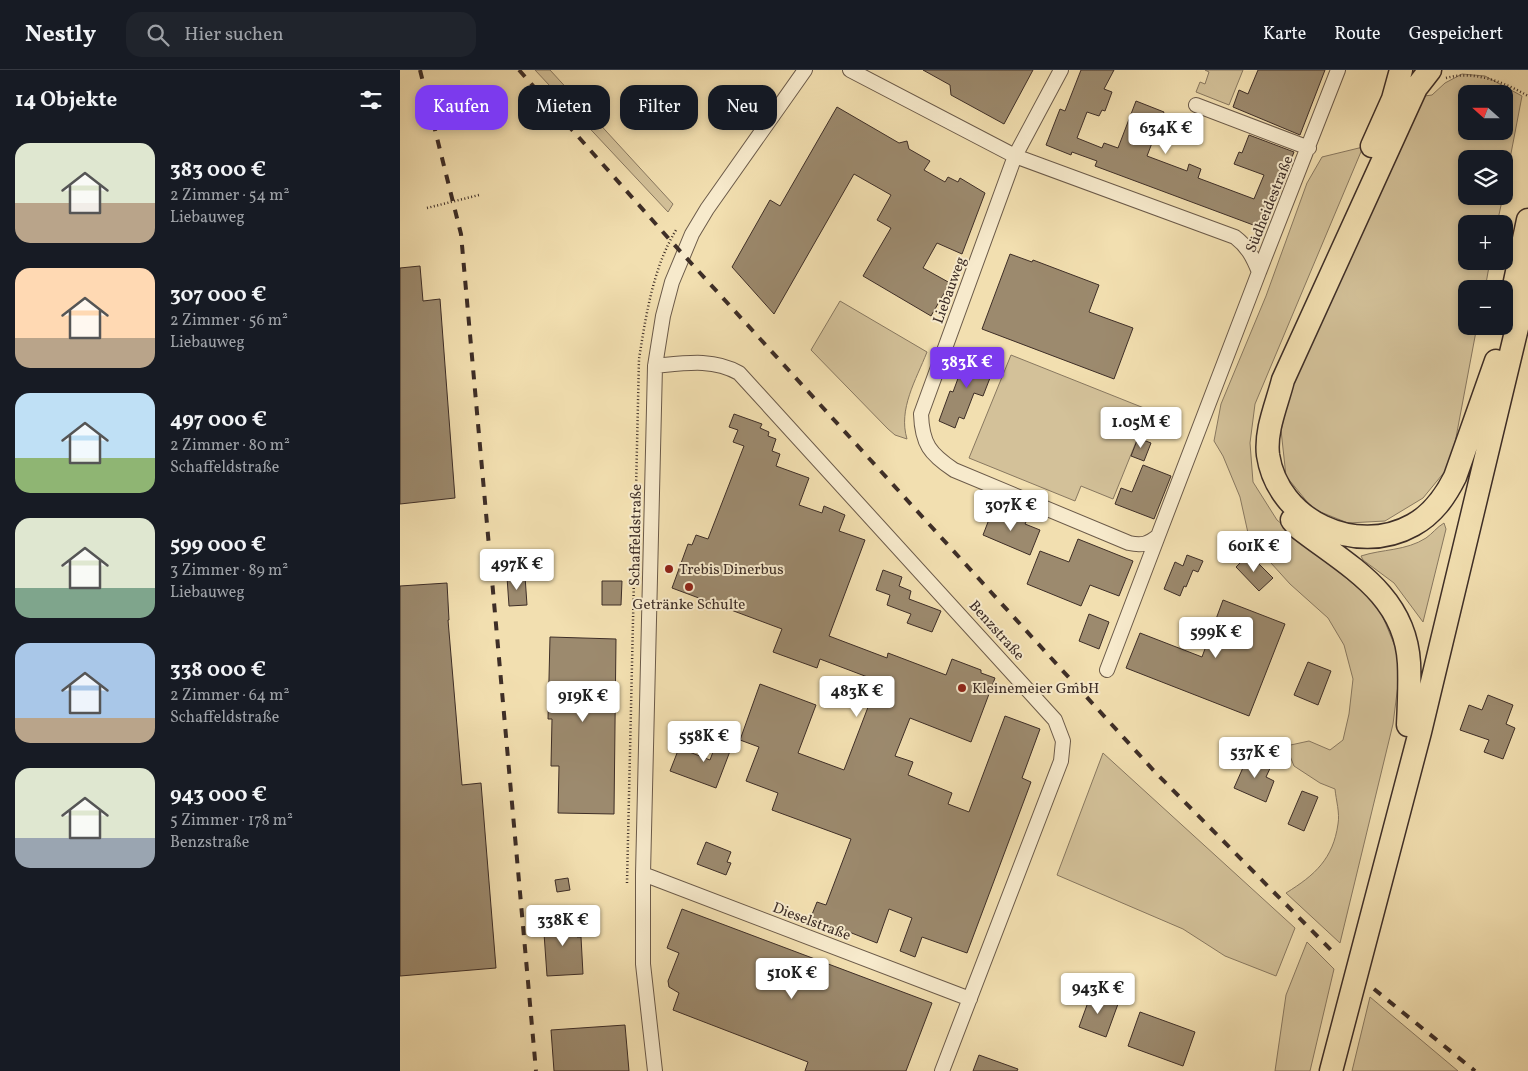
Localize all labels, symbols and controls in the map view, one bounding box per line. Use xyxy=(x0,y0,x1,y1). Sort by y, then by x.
search box xyxy=(126,12,476,57)
text: Nestly xyxy=(25,18,96,52)
icon: search xyxy=(144,21,172,49)
text: Hier suchen xyxy=(184,22,284,48)
text: Karte xyxy=(1263,22,1306,47)
text: Route xyxy=(1334,22,1381,47)
text: Gespeichert xyxy=(1409,22,1503,47)
chip: Kaufen xyxy=(415,85,508,130)
chip: Mieten xyxy=(518,85,610,130)
chip: Filter xyxy=(620,85,698,130)
chip: Neu xyxy=(708,85,777,130)
north arrow xyxy=(1458,85,1512,140)
map controls xyxy=(1458,85,1513,335)
text: 14 Objekte xyxy=(15,86,117,115)
icon: filters xyxy=(357,86,385,114)
pin: 634K € xyxy=(1125,112,1207,155)
text: 634K € xyxy=(1139,118,1193,140)
button: layers xyxy=(1458,150,1513,205)
street label: Südheidestraße xyxy=(1241,153,1299,256)
text: 383 000 € xyxy=(170,156,266,185)
icon: home xyxy=(55,163,115,223)
text: 2 Zimmer · 54 m² xyxy=(170,185,289,207)
text: Liebauweg xyxy=(170,207,245,229)
button: + xyxy=(1458,215,1513,270)
street label: Liebauweg xyxy=(929,254,972,327)
button: − xyxy=(1458,280,1513,335)
text: 307 000 € xyxy=(170,281,266,310)
icon: home xyxy=(55,288,115,348)
text: 2 Zimmer · 56 m² xyxy=(170,310,288,332)
text: Liebauweg xyxy=(170,332,245,354)
pin: 383K € xyxy=(926,346,1008,389)
text: 383K € xyxy=(941,352,993,374)
text: 497 000 € xyxy=(170,406,267,435)
pin: 1.05M € xyxy=(1095,406,1187,449)
text: 1.05M € xyxy=(1112,412,1170,434)
icon: home xyxy=(55,413,115,473)
text: 2 Zimmer · 80 m² xyxy=(170,435,290,457)
text: Schaffeldstraße xyxy=(170,457,279,479)
street label: Schaffeldstraße xyxy=(625,484,648,586)
pin: 307K € xyxy=(970,490,1052,532)
text: 307K € xyxy=(985,495,1037,517)
pin: 601K € xyxy=(1213,530,1295,573)
text: 599 000 € xyxy=(170,531,266,560)
text: 601K € xyxy=(1228,536,1280,558)
icon: home xyxy=(55,538,115,598)
pin: 497K € xyxy=(476,548,558,591)
text: 497K € xyxy=(491,554,543,576)
text: 3 Zimmer · 89 m² xyxy=(170,560,288,582)
place label: Trebis Dinerbus xyxy=(679,560,784,581)
marker: Trebis Dinerbus xyxy=(663,563,675,575)
marker: Getränke Schulte xyxy=(683,581,695,593)
text: Liebauweg xyxy=(170,582,245,604)
place label: Getränke Schulte xyxy=(633,595,745,616)
street label: Benzstraße xyxy=(963,596,1029,666)
pin: 599K € xyxy=(1175,616,1257,659)
text: 599K € xyxy=(1190,622,1242,644)
text: 338 000 € xyxy=(170,656,266,685)
icon: home xyxy=(55,663,115,723)
pin: 483K € xyxy=(816,676,898,718)
place label: Kleinemeier GmbH xyxy=(972,679,1099,700)
pin: 919K € xyxy=(542,680,624,723)
text: 483K € xyxy=(831,681,884,703)
marker: Kleinemeier GmbH xyxy=(956,682,968,694)
text: 2 Zimmer · 64 m² xyxy=(170,685,289,707)
text: 919K € xyxy=(558,686,608,708)
text: Schaffeldstraße xyxy=(170,707,279,729)
pin: 558K € xyxy=(663,720,745,763)
text: 558K € xyxy=(679,726,729,748)
pin: 537K € xyxy=(1214,736,1296,779)
text: 537K € xyxy=(1230,742,1280,764)
text: 943 000 € xyxy=(170,781,267,810)
icon: home xyxy=(55,788,115,848)
text: 5 Zimmer · 178 m² xyxy=(170,810,293,832)
text: Benzstraße xyxy=(170,832,249,854)
street label: Dieselstraße xyxy=(769,898,854,947)
pin: 338K € xyxy=(522,904,604,947)
text: 338K € xyxy=(537,910,589,932)
pin: 510K € xyxy=(751,958,833,1000)
text: 510K € xyxy=(767,963,817,985)
pin: 943K € xyxy=(1057,972,1139,1015)
text: 943K € xyxy=(1072,978,1124,1000)

